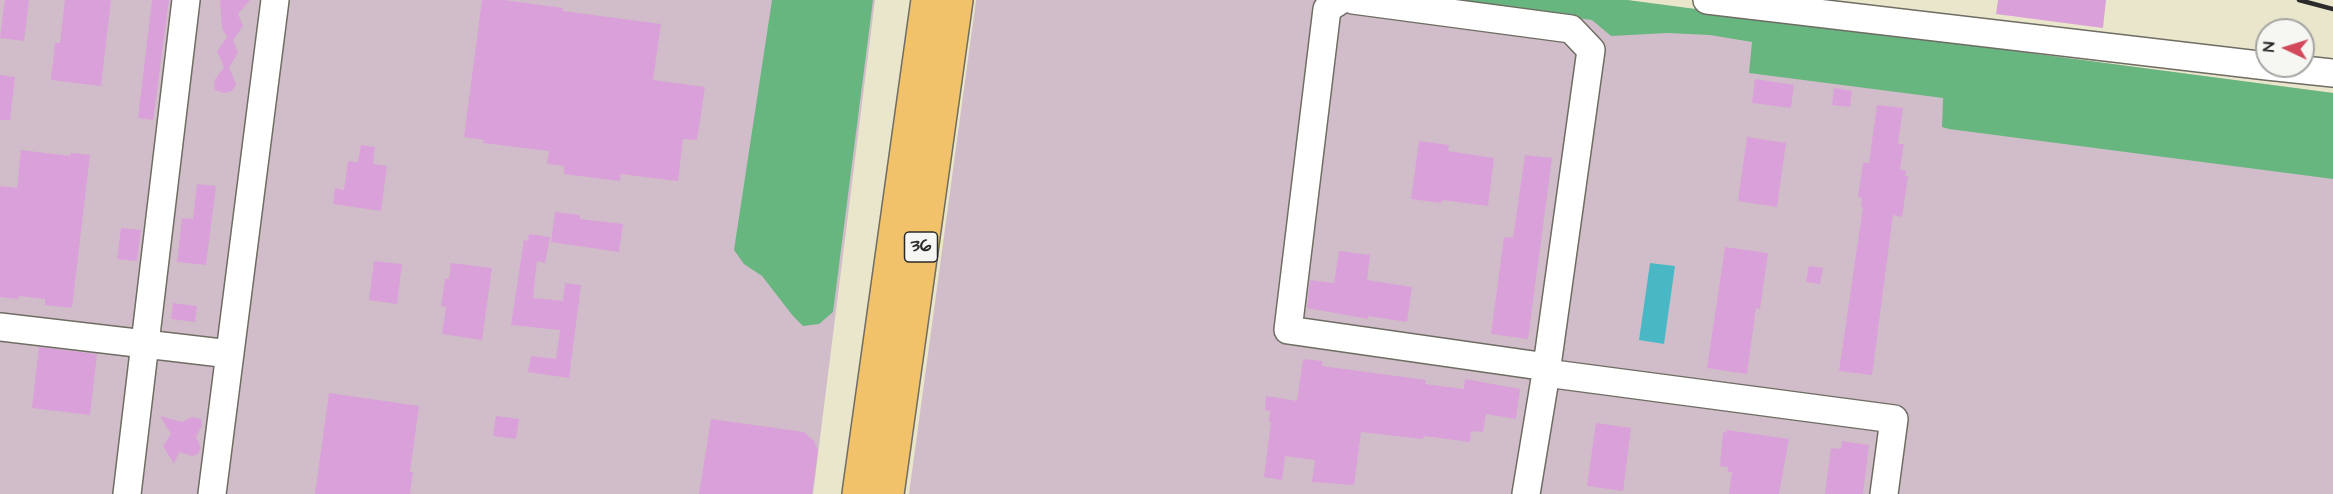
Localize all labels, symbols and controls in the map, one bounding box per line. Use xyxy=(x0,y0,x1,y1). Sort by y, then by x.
north arrow xyxy=(2255,18,2315,78)
text: N xyxy=(2258,41,2280,53)
road number: 36 xyxy=(904,232,938,262)

